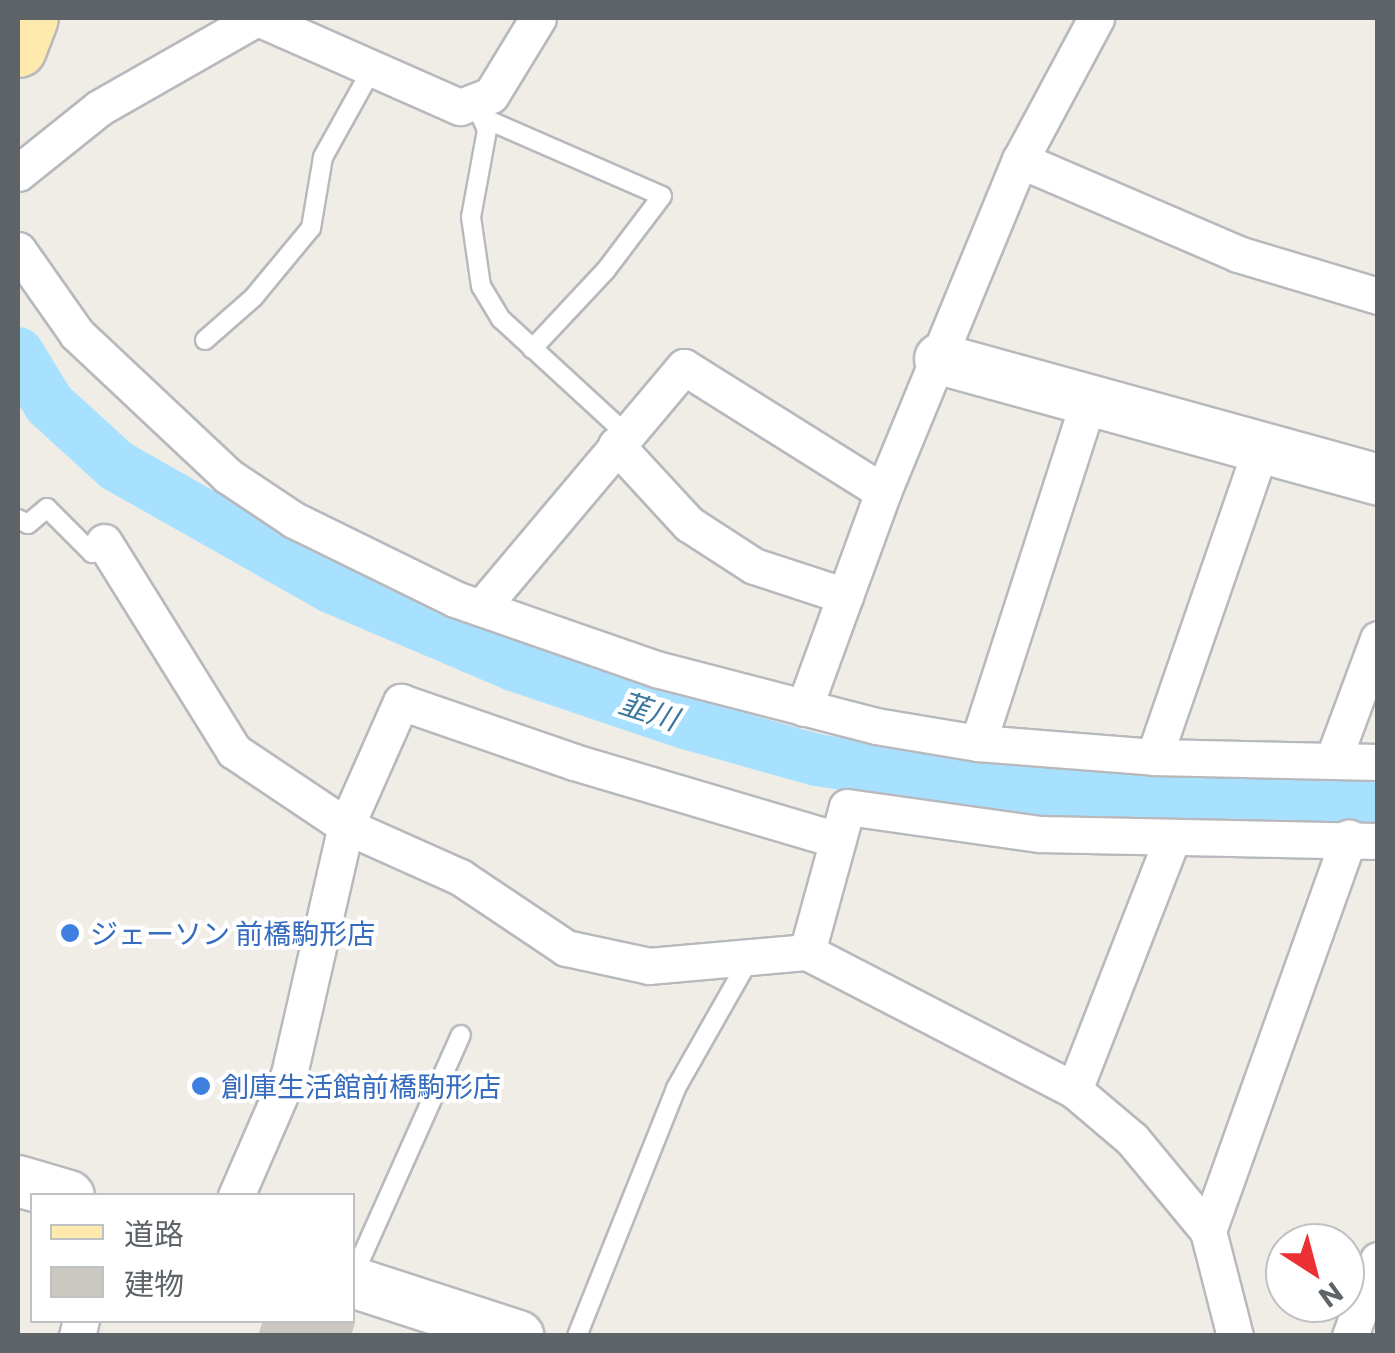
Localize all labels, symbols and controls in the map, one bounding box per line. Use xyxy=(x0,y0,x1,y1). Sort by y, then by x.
water label: 韮川 xyxy=(615,684,683,736)
place label: ジェーソン 前橋駒形店 xyxy=(90,916,375,950)
marker: ジェーソン 前橋駒形店 xyxy=(59,922,81,944)
place label: 創庫生活館前橋駒形店 xyxy=(221,1069,501,1103)
marker: 創庫生活館前橋駒形店 xyxy=(190,1075,212,1097)
legend xyxy=(30,1193,355,1323)
text: 道路 xyxy=(124,1214,184,1251)
north arrow xyxy=(1265,1223,1365,1323)
text: 建物 xyxy=(124,1264,184,1301)
text: N xyxy=(1313,1276,1350,1316)

